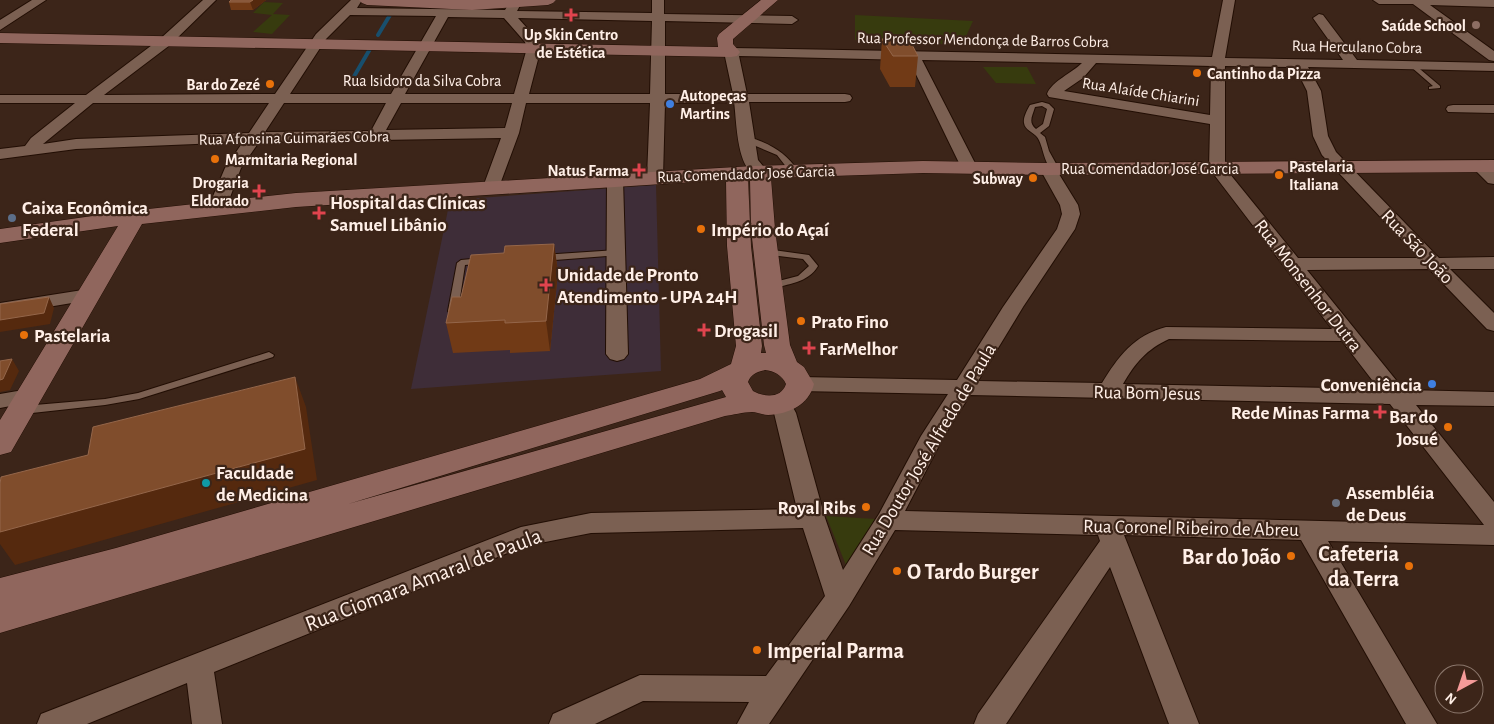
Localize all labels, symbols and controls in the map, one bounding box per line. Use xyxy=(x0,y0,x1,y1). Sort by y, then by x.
marker: Up Skin Centro de Estética xyxy=(564,8,578,22)
place label: Saúde School xyxy=(1382,18,1466,34)
marker: Saúde School xyxy=(1470,19,1482,31)
place label: Up Skin Centro de Estética xyxy=(524,27,618,61)
street label: Rua Professor Mendonça de Barros Cobra xyxy=(857,30,1109,50)
street label: Rua Herculano Cobra xyxy=(1292,38,1422,56)
place label: Cantinho da Pizza xyxy=(1207,66,1321,82)
marker: Cantinho da Pizza xyxy=(1191,67,1203,79)
street label: Rua Isidoro da Silva Cobra xyxy=(343,73,501,89)
street label: Rua Alaíde Chiarini xyxy=(1081,75,1201,109)
place label: Bar do Zezé xyxy=(186,77,260,93)
marker: Bar do Zezé xyxy=(264,78,276,90)
place label: Autopeças Martins xyxy=(680,88,747,122)
marker: Autopeças Martins xyxy=(664,98,676,110)
street label: Rua Afonsina Guimarães Cobra xyxy=(199,128,389,148)
place label: Marmitaria Regional xyxy=(225,152,357,168)
marker: Marmitaria Regional xyxy=(209,153,221,165)
place label: Pastelaria Italiana xyxy=(1289,159,1354,193)
street label: Rua Comendador José Garcia xyxy=(1061,161,1239,177)
place label: Natus Farma xyxy=(547,163,629,179)
street label: Rua Comendador José Garcia xyxy=(657,163,835,185)
marker: Natus Farma xyxy=(633,164,645,176)
marker: Pastelaria Italiana xyxy=(1273,169,1285,181)
place label: Subway xyxy=(973,171,1024,188)
marker: Subway xyxy=(1027,172,1039,184)
place label: Drogaria Eldorado xyxy=(191,175,249,209)
marker: Drogaria Eldorado xyxy=(253,185,265,197)
place label: Hospital das Clínicas Samuel Libânio xyxy=(330,194,485,235)
place label: Caixa Econômica Federal xyxy=(22,199,148,240)
marker: Hospital das Clínicas Samuel Libânio xyxy=(312,206,326,220)
street label: Rua São João xyxy=(1377,206,1457,288)
marker: Caixa Econômica Federal xyxy=(6,212,18,224)
street label: Rua Monsenhor Dutra xyxy=(1250,216,1365,356)
place label: Império do Açaí xyxy=(711,221,830,240)
marker: Império do Açaí xyxy=(695,223,707,235)
place label: Unidade de Pronto Atendimento - UPA 24H xyxy=(557,266,737,307)
marker: Unidade de Pronto Atendimento - UPA 24H xyxy=(539,278,553,292)
place label: Prato Fino xyxy=(811,313,889,332)
marker: Prato Fino xyxy=(795,315,807,327)
place label: Drogasil xyxy=(714,322,778,341)
marker: Drogasil xyxy=(698,324,710,336)
place label: Pastelaria xyxy=(34,327,110,346)
marker: Pastelaria xyxy=(18,329,30,341)
place label: FarMelhor xyxy=(819,340,898,359)
street label: Rua Doutor José Alfredo de Paula xyxy=(859,341,1000,559)
marker: FarMelhor xyxy=(803,342,815,354)
place label: Conveniência xyxy=(1321,376,1422,395)
marker: Conveniência xyxy=(1426,378,1438,390)
street label: Rua Bom Jesus xyxy=(1093,383,1201,404)
place label: Rede Minas Farma xyxy=(1231,404,1370,423)
marker: Rede Minas Farma xyxy=(1374,406,1386,418)
place label: Bar do Josué xyxy=(1389,408,1438,449)
marker: Bar do Josué xyxy=(1442,421,1454,433)
place label: Faculdade de Medicina xyxy=(216,464,308,505)
marker: Faculdade de Medicina xyxy=(200,477,212,489)
place label: Assembléia de Deus xyxy=(1346,484,1434,525)
marker: Assembléia de Deus xyxy=(1330,497,1342,509)
place label: Royal Ribs xyxy=(778,499,856,518)
marker: Royal Ribs xyxy=(860,501,872,513)
street label: Rua Coronel Ribeiro de Abreu xyxy=(1083,517,1299,540)
street label: Rua Ciomara Amaral de Paula xyxy=(302,525,545,635)
place label: Cafeteria da Terra xyxy=(1318,543,1399,590)
place label: Bar do João xyxy=(1182,546,1281,568)
marker: Bar do João xyxy=(1285,550,1297,562)
marker: Cafeteria da Terra xyxy=(1403,560,1415,572)
place label: O Tardo Burger xyxy=(907,561,1039,583)
marker: O Tardo Burger xyxy=(891,565,903,577)
place label: Imperial Parma xyxy=(767,640,905,662)
marker: Imperial Parma xyxy=(751,644,763,656)
north arrow xyxy=(1434,664,1484,714)
text: N xyxy=(1443,690,1460,707)

